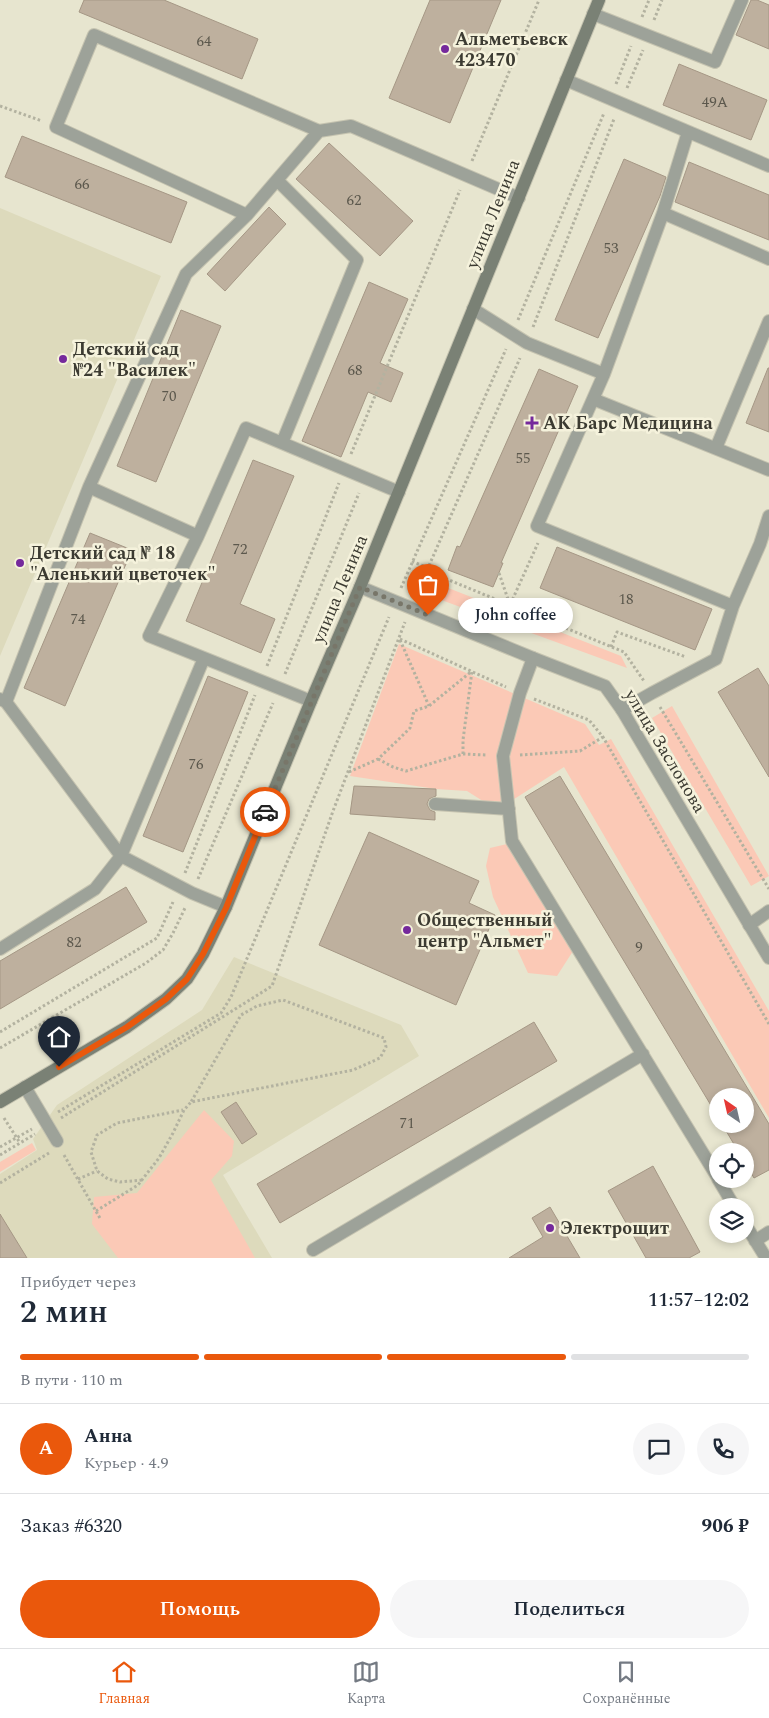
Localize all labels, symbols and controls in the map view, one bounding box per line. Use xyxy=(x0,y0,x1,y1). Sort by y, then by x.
place label: Альметьевск 423470 xyxy=(455,26,568,74)
house number: 64 xyxy=(196,30,212,53)
marker: Альметьевск 423470 xyxy=(439,43,451,55)
house number: 49А xyxy=(702,91,728,114)
street label: улица Ленина xyxy=(458,155,527,274)
house number: 66 xyxy=(74,173,90,196)
house number: 62 xyxy=(346,189,362,212)
house number: 53 xyxy=(603,237,619,260)
place label: Детский сад №24 "Василек" xyxy=(73,336,196,384)
marker: Детский сад №24 "Василек" xyxy=(57,353,69,365)
house number: 68 xyxy=(347,359,363,382)
house number: 70 xyxy=(161,385,177,408)
place label: АК Барс Медицина xyxy=(543,410,714,437)
marker: АК Барс Медицина xyxy=(525,416,539,430)
house number: 55 xyxy=(515,447,531,470)
street label: улица Ленина xyxy=(305,530,375,648)
house number: 72 xyxy=(232,538,248,561)
place label: Детский сад № 18 "Аленький цветочек" xyxy=(30,540,216,588)
marker: Детский сад № 18 "Аленький цветочек" xyxy=(14,557,26,569)
pin xyxy=(407,564,449,615)
icon: bag xyxy=(414,571,442,599)
house number: 18 xyxy=(618,588,634,611)
callout: John coffee xyxy=(458,598,573,632)
text: John coffee xyxy=(475,603,556,627)
house number: 74 xyxy=(70,608,86,631)
street label: улица Заслонова xyxy=(617,683,713,818)
house number: 76 xyxy=(188,753,204,776)
courier xyxy=(240,787,290,837)
icon: car xyxy=(251,798,279,826)
place label: Общественный центр "Альмет" xyxy=(417,907,552,955)
marker: Общественный центр "Альмет" xyxy=(401,924,413,936)
house number: 82 xyxy=(66,931,82,954)
house number: 9 xyxy=(635,936,643,959)
pin xyxy=(38,1016,80,1067)
icon: home xyxy=(45,1023,73,1051)
north arrow xyxy=(709,1088,754,1132)
map controls xyxy=(709,1088,754,1243)
house number: 71 xyxy=(399,1112,415,1135)
button: locate xyxy=(709,1143,754,1188)
button: layers xyxy=(709,1198,754,1243)
place label: Электрощит xyxy=(560,1215,669,1242)
marker: Электрощит xyxy=(544,1222,556,1234)
text: Прибудет через xyxy=(20,1270,136,1294)
text: 11:57–12:02 xyxy=(648,1286,749,1315)
text: 2 мин xyxy=(20,1288,108,1337)
text: В пути · 110 m xyxy=(20,1368,123,1392)
text: Анна xyxy=(84,1422,132,1451)
button: chat xyxy=(633,1423,685,1475)
button: phone xyxy=(697,1423,749,1475)
text: А xyxy=(39,1434,53,1463)
text: Курьер · 4.9 xyxy=(84,1451,169,1475)
text: Заказ #6320 xyxy=(20,1512,122,1541)
text: 906 ₽ xyxy=(702,1512,749,1541)
button: Помощь xyxy=(20,1580,380,1638)
button: Поделиться xyxy=(390,1580,749,1638)
tab: Главная xyxy=(99,1658,150,1709)
tab: Карта xyxy=(347,1658,385,1709)
tab: Сохранённые xyxy=(582,1658,670,1709)

